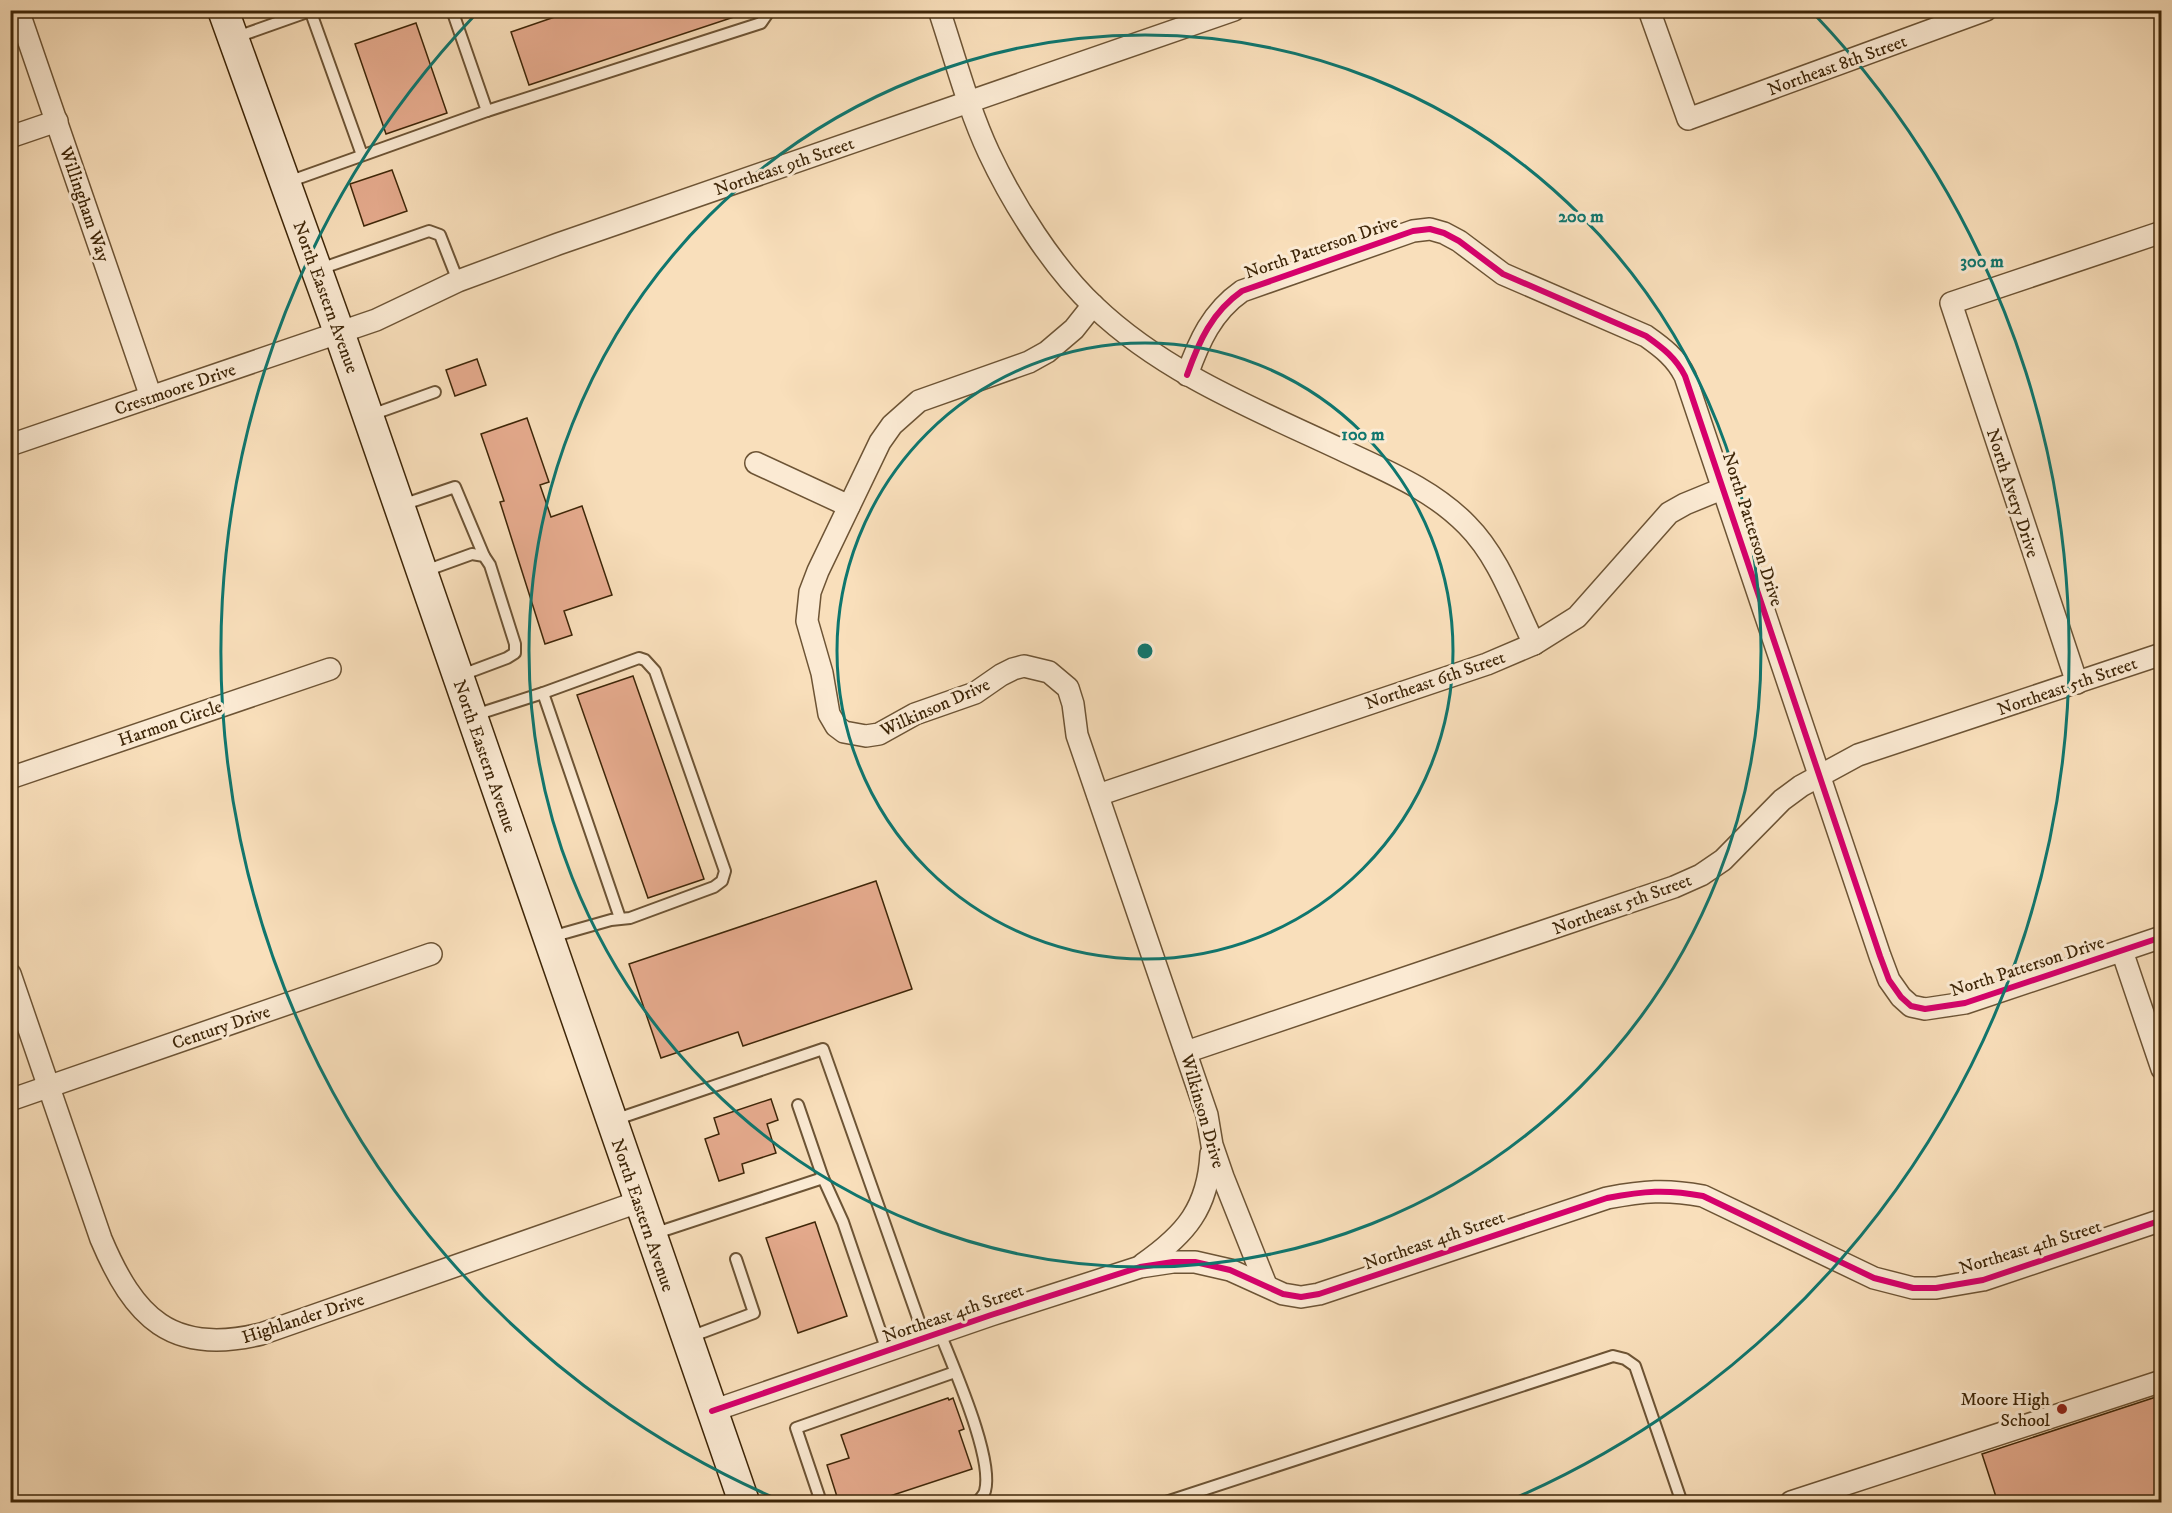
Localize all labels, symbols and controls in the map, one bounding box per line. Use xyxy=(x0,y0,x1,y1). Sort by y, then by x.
street label: Northeast 8th Street xyxy=(1765,31,1910,101)
street label: Northeast 9th Street xyxy=(712,133,857,201)
street label: Willingham Way xyxy=(54,143,114,265)
text: 200 m xyxy=(1558,206,1604,228)
street label: North Patterson Drive xyxy=(1242,211,1401,285)
street label: North Eastern Avenue xyxy=(287,218,363,376)
text: 300 m xyxy=(1960,251,2004,273)
street label: Crestmoore Drive xyxy=(112,359,239,421)
text: 100 m xyxy=(1341,424,1385,446)
street label: North Avery Drive xyxy=(1981,426,2043,561)
street label: North Patterson Drive xyxy=(1717,449,1787,609)
centre of rings xyxy=(1135,641,1155,661)
street label: Northeast 6th Street xyxy=(1362,647,1508,715)
street label: Northeast 5th Street xyxy=(1995,653,2140,721)
street label: Wilkinson Drive xyxy=(876,674,994,742)
street label: North Eastern Avenue xyxy=(448,677,521,836)
street label: Harmon Circle xyxy=(115,696,225,752)
street label: Northeast 5th Street xyxy=(1550,870,1695,940)
street label: North Patterson Drive xyxy=(1947,932,2107,1002)
street label: Century Drive xyxy=(169,1001,273,1055)
street label: Wilkinson Drive xyxy=(1175,1051,1229,1171)
street label: North Eastern Avenue xyxy=(606,1136,679,1295)
street label: Northeast 4th Street xyxy=(1361,1206,1508,1275)
street label: Northeast 4th Street xyxy=(1956,1216,2104,1280)
street label: Northeast 4th Street xyxy=(880,1279,1027,1348)
street label: Highlander Drive xyxy=(239,1289,367,1349)
place label: Moore High School xyxy=(1960,1389,2051,1432)
marker: Moore High School xyxy=(2055,1402,2069,1416)

